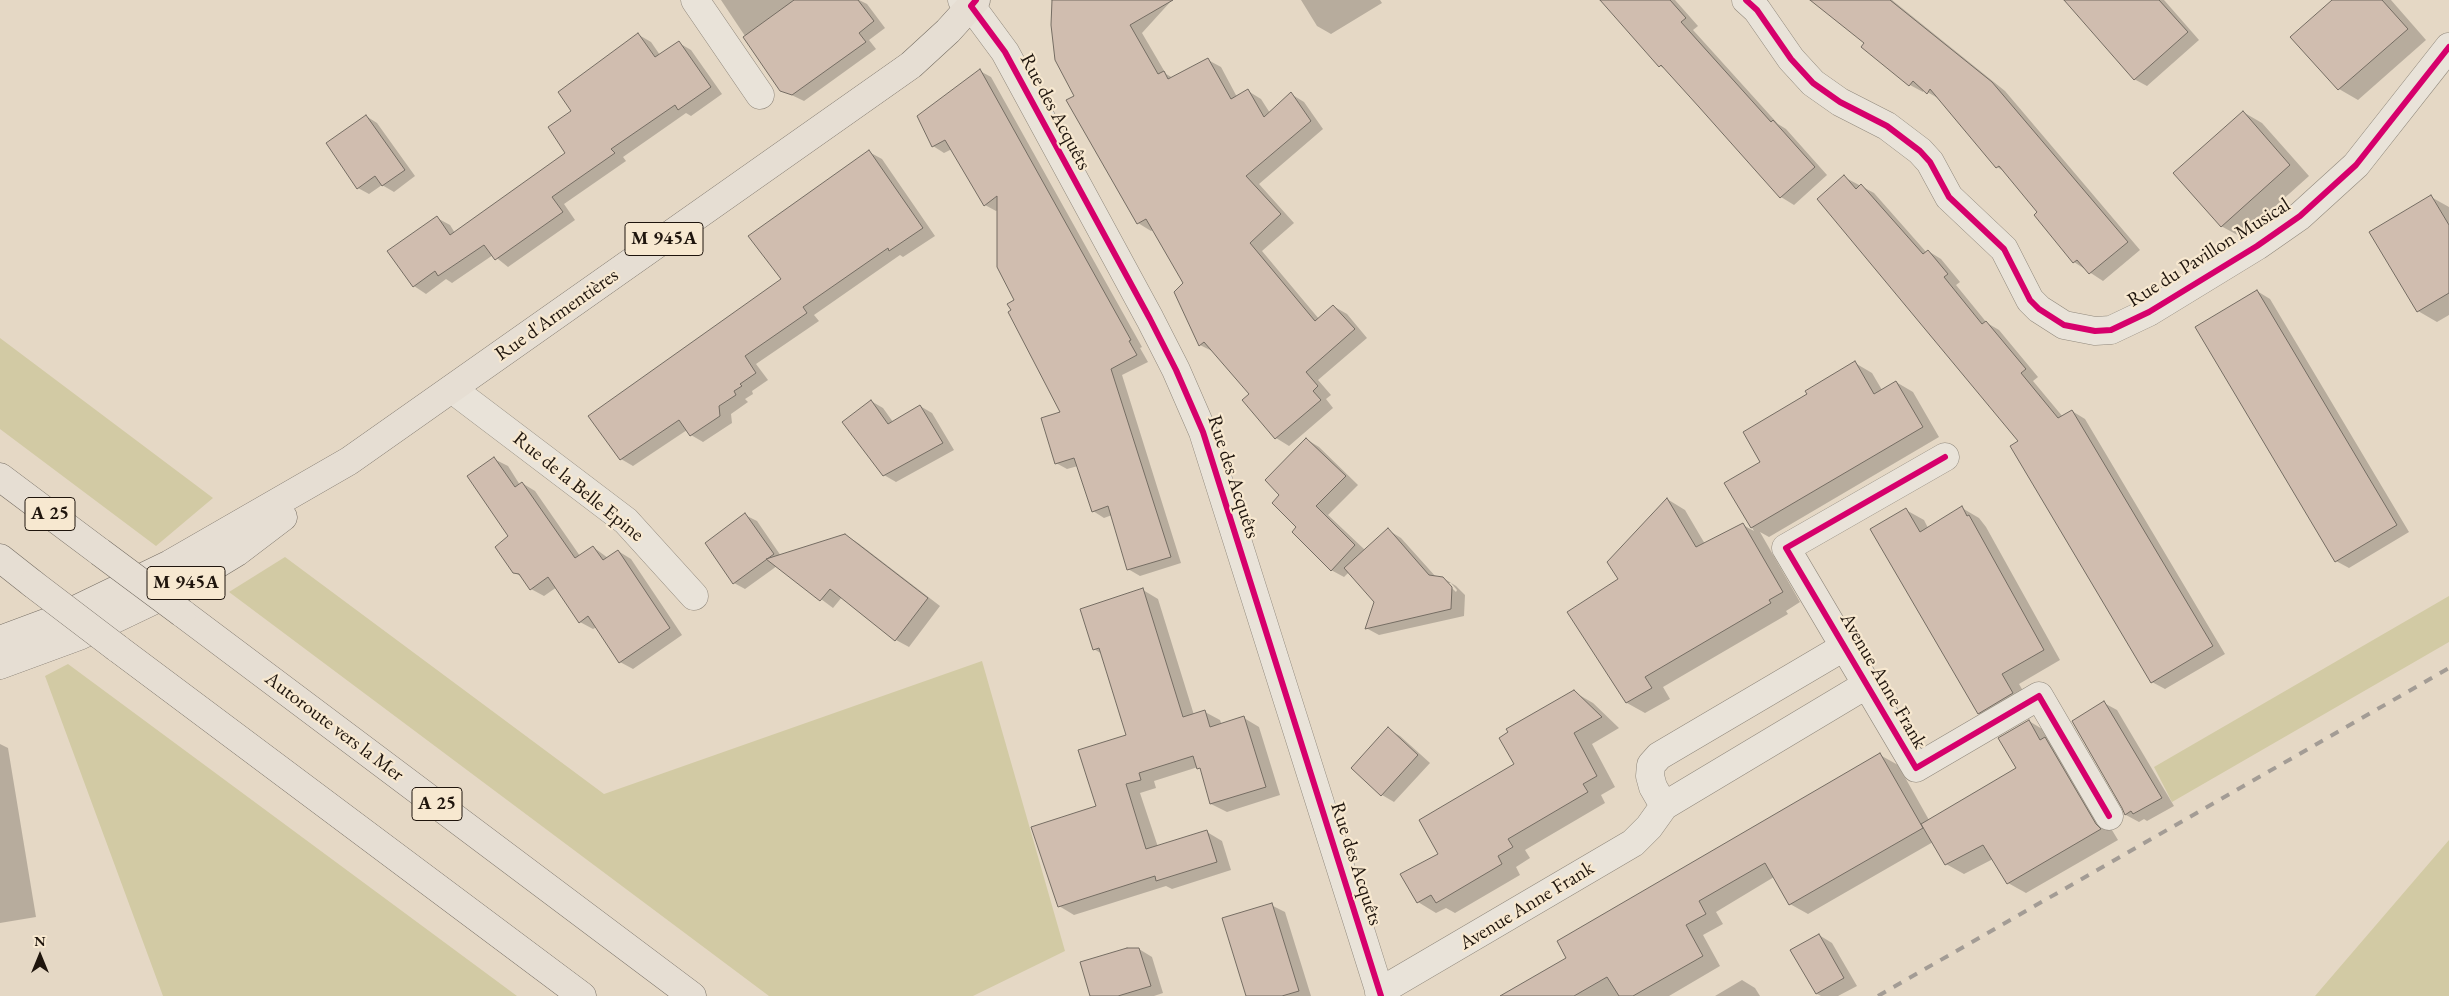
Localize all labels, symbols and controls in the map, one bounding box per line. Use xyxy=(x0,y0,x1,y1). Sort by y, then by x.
street label: Rue des Acquêts xyxy=(1014,50,1096,174)
street label: Rue du Pavillon Musical xyxy=(2123,193,2295,313)
road number: M 945A xyxy=(625,222,703,255)
street label: Rue d'Armentières xyxy=(491,264,623,366)
street label: Rue des Acquêts xyxy=(1202,412,1264,542)
street label: Rue de la Belle Epine xyxy=(508,427,648,547)
road number: A 25 xyxy=(25,498,75,530)
road number: M 945A xyxy=(147,566,225,600)
street label: Avenue Anne Frank xyxy=(1834,609,1932,753)
street label: Autoroute vers la Mer xyxy=(260,667,408,787)
road number: A 25 xyxy=(412,788,462,821)
street label: Rue des Acquêts xyxy=(1325,799,1387,929)
street label: Avenue Anne Frank xyxy=(1455,856,1599,956)
north arrow xyxy=(15,931,65,981)
text: N xyxy=(34,932,46,950)

